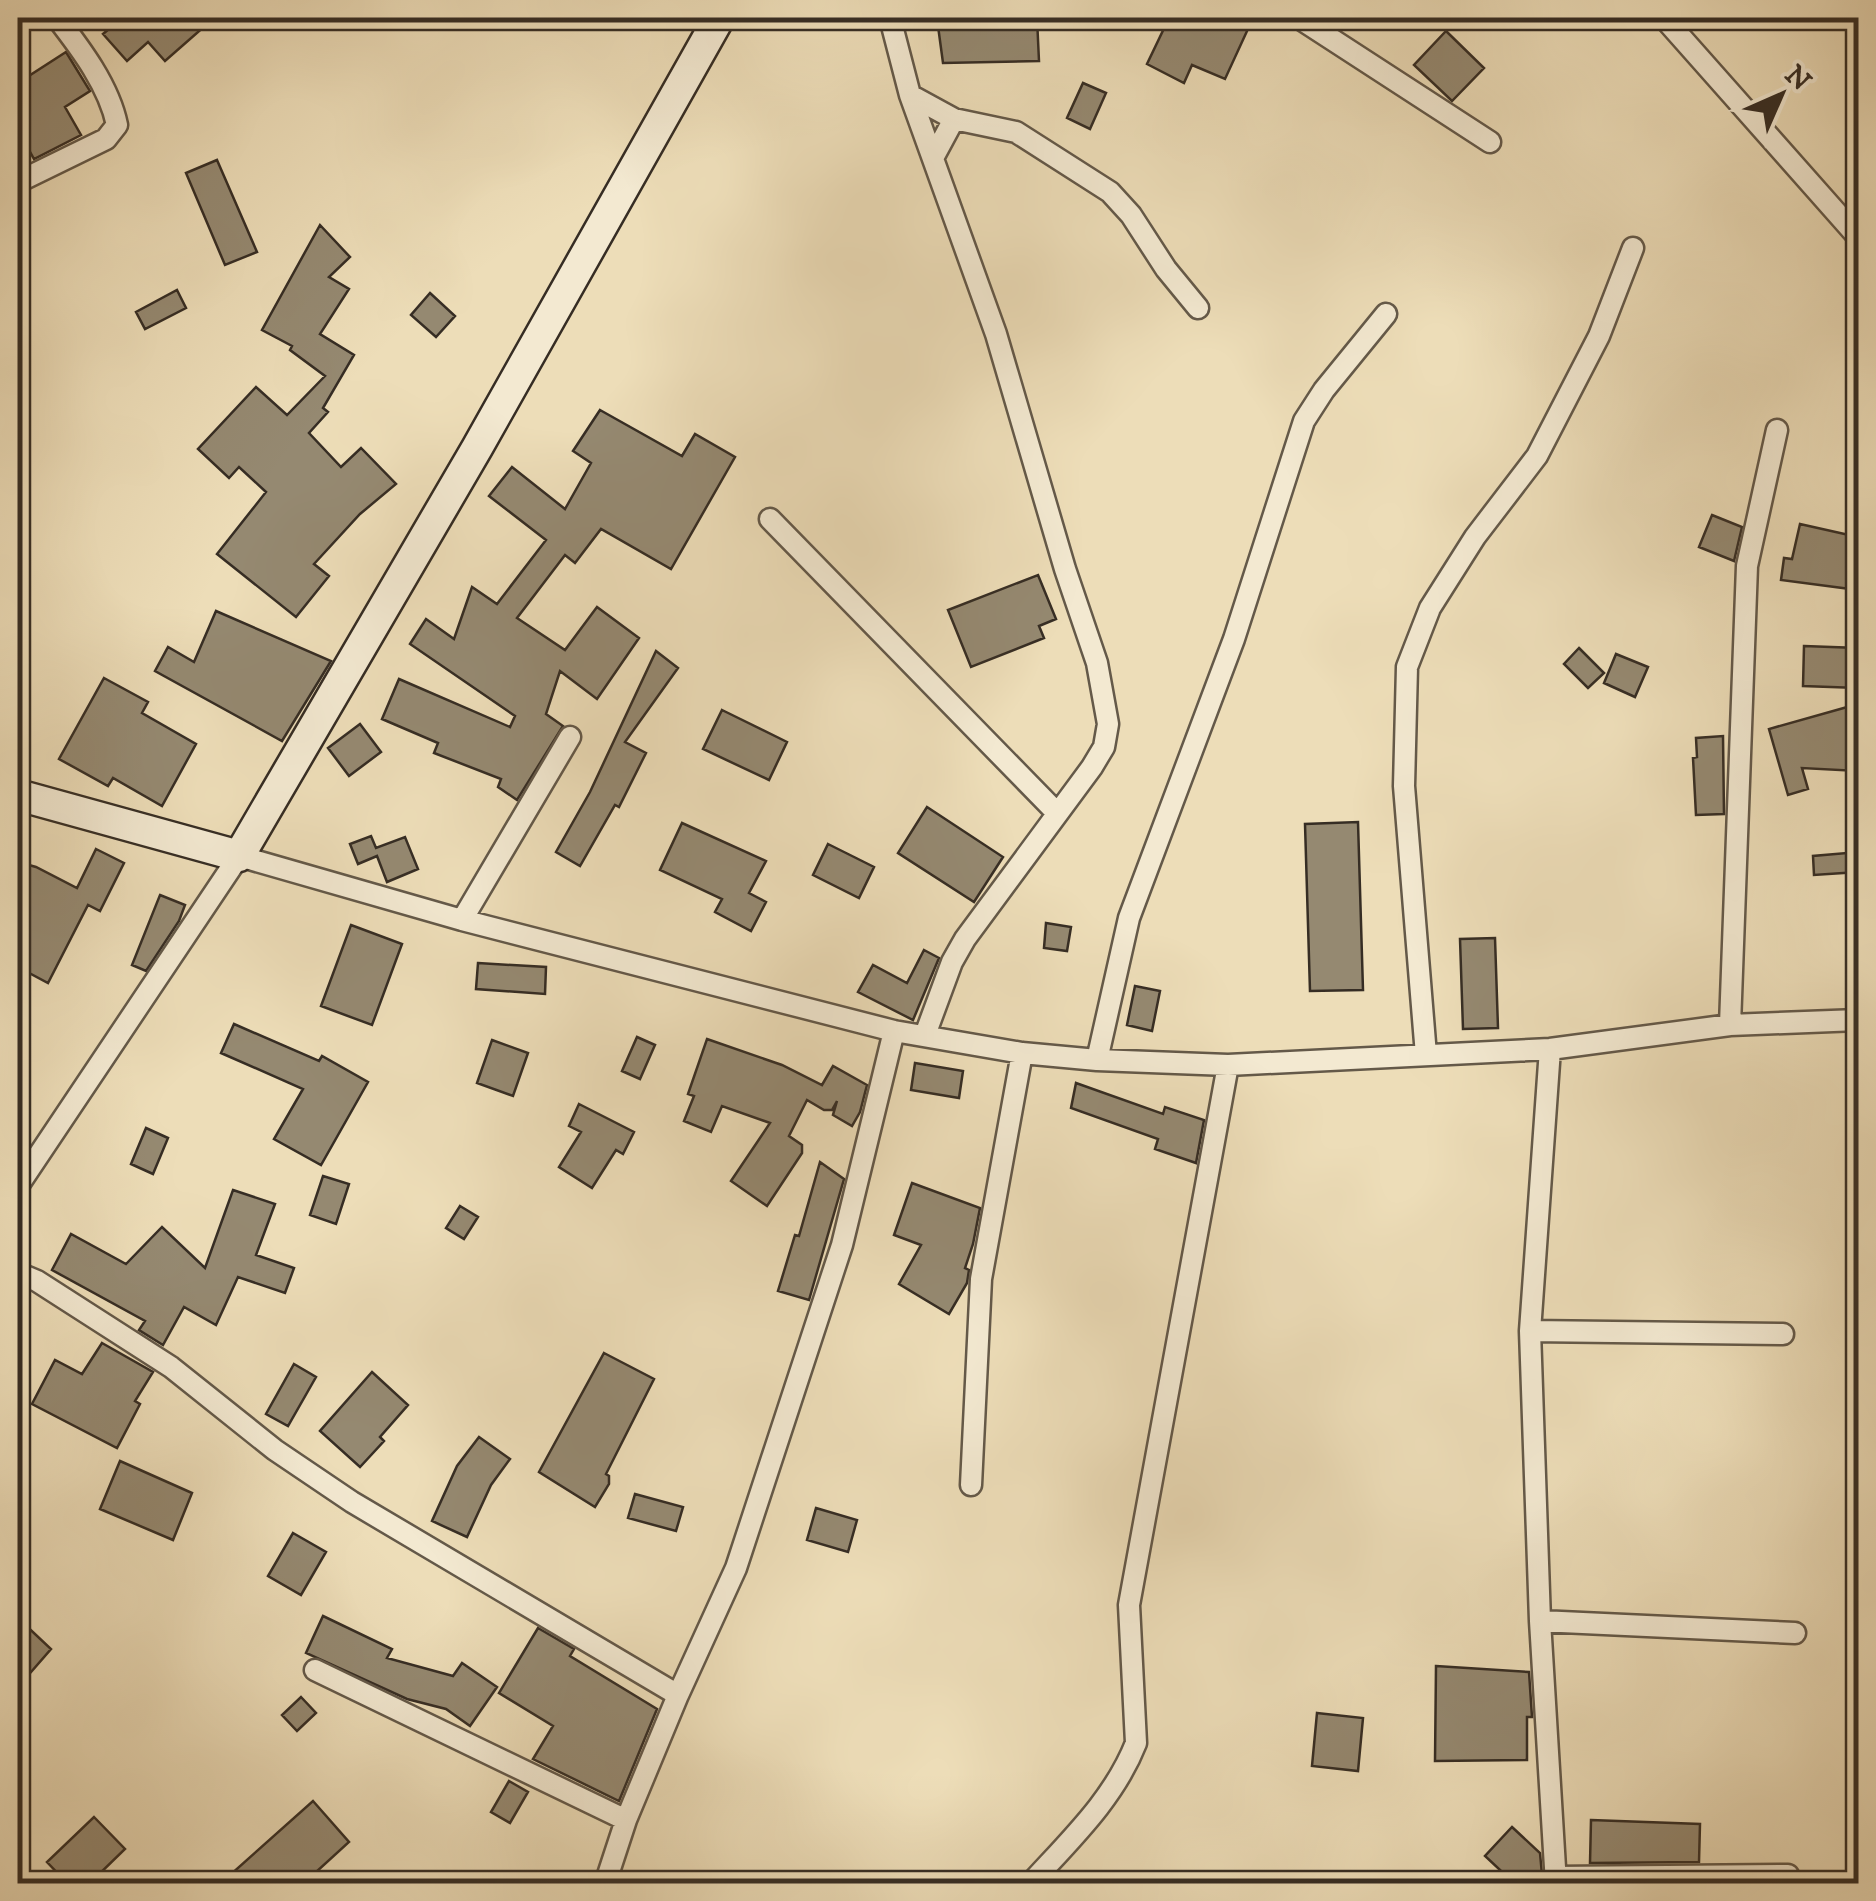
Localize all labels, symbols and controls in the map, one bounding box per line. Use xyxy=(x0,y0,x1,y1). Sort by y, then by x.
north arrow xyxy=(1731,45,1831,145)
text: N xyxy=(1777,58,1818,99)

